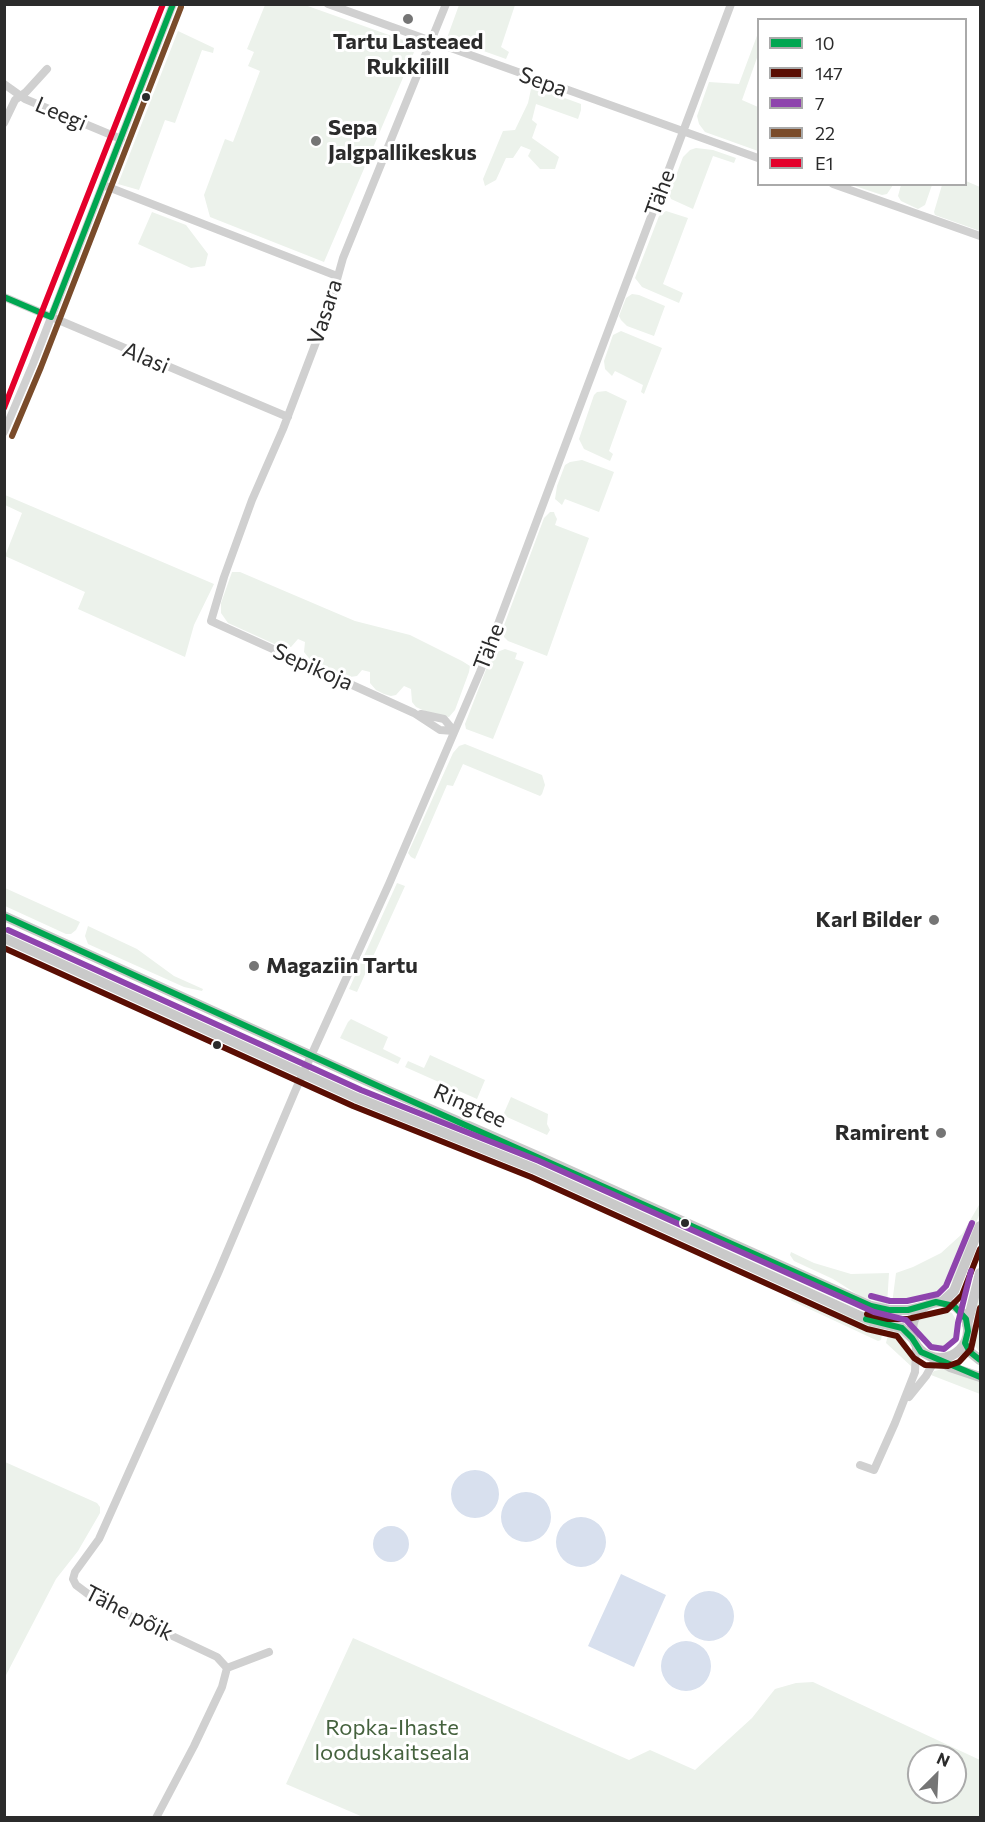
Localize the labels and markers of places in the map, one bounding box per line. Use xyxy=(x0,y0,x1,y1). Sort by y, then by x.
marker: Tartu Lasteaed Rukkilill xyxy=(401,12,415,26)
place label: Tartu Lasteaed Rukkilill xyxy=(333,29,483,80)
unlabelled marker xyxy=(140,91,152,103)
place label: Sepa Jalgpallikeskus xyxy=(328,115,477,166)
marker: Sepa Jalgpallikeskus xyxy=(309,134,323,148)
place label: Karl Bilder xyxy=(816,907,922,933)
marker: Karl Bilder xyxy=(927,913,941,927)
place label: Magaziin Tartu xyxy=(266,953,418,979)
marker: Magaziin Tartu xyxy=(247,959,261,973)
unlabelled marker xyxy=(211,1039,223,1051)
place label: Ramirent xyxy=(835,1120,929,1146)
marker: Ramirent xyxy=(934,1126,948,1140)
unlabelled marker xyxy=(679,1217,691,1229)

